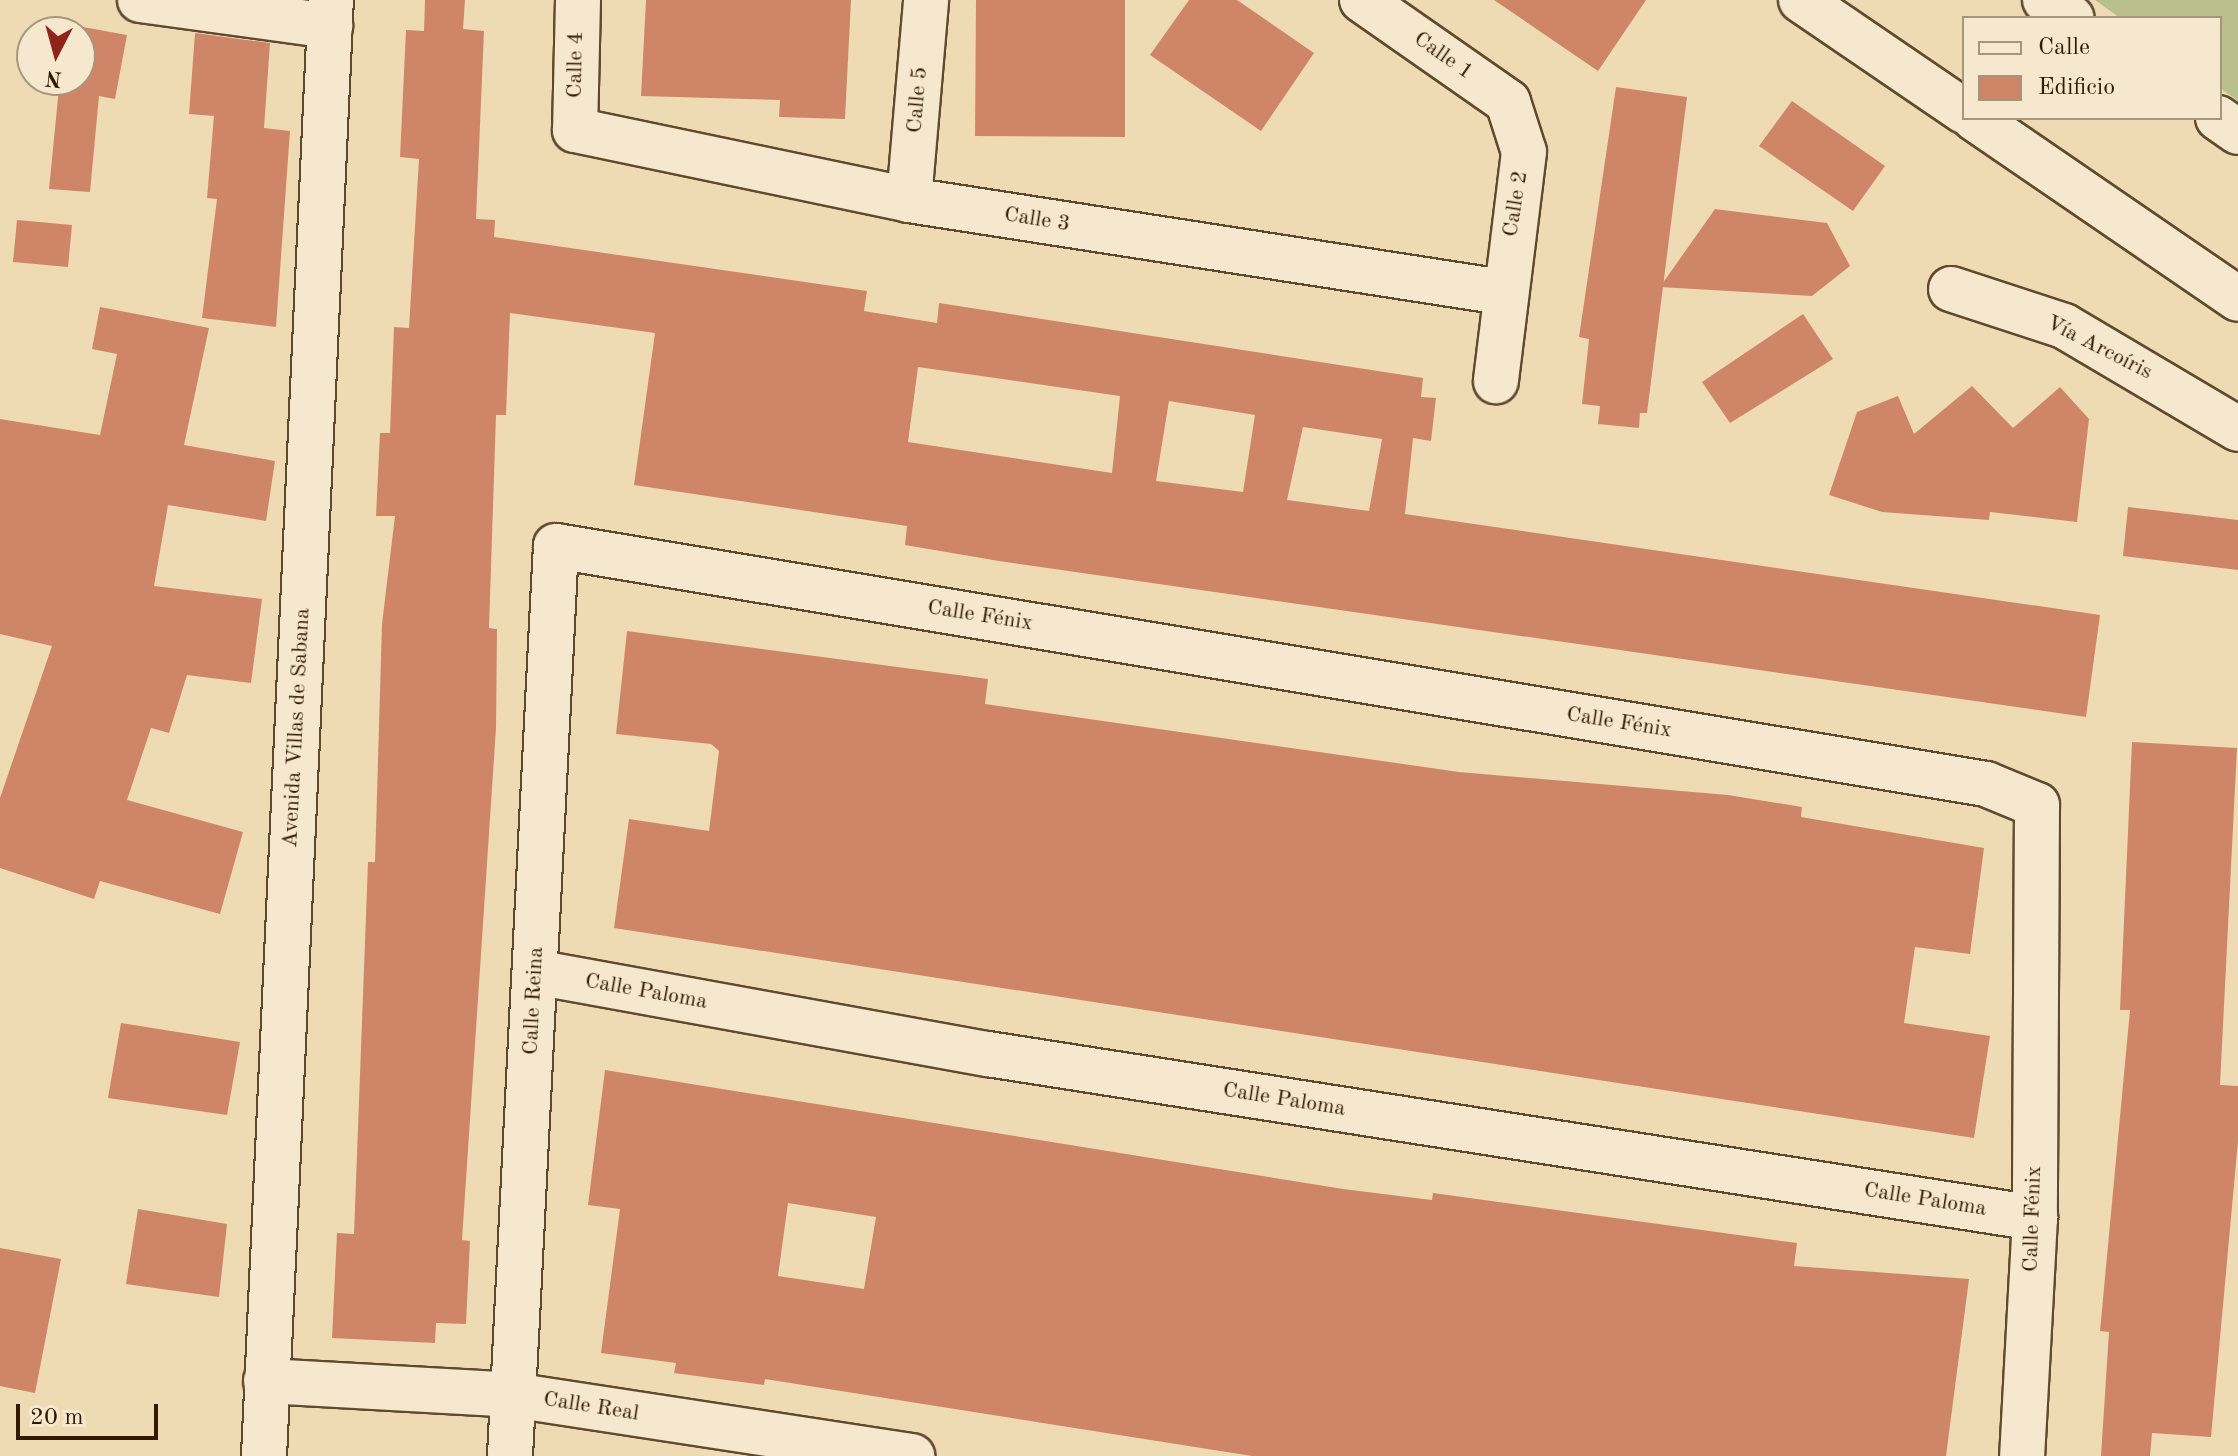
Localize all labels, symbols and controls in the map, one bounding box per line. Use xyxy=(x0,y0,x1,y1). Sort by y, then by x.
north arrow xyxy=(16,16,96,96)
legend xyxy=(1962,16,2222,120)
street label: Calle 1 xyxy=(1408,26,1478,86)
street label: Calle 4 xyxy=(562,32,590,98)
text: Calle xyxy=(2038,36,2090,60)
text: N xyxy=(44,66,63,90)
street label: Calle 5 xyxy=(902,66,934,134)
text: Edificio xyxy=(2038,76,2115,100)
street label: Calle 2 xyxy=(1498,169,1534,239)
street label: Calle 3 xyxy=(1002,202,1072,238)
street label: Vía Arcoíris xyxy=(2041,310,2157,386)
street label: Calle Fénix xyxy=(925,595,1035,637)
street label: Avenida Villas de Sabana xyxy=(278,607,316,849)
street label: Calle Fénix xyxy=(1564,702,1674,744)
street label: Calle Reina xyxy=(518,946,550,1056)
street label: Calle Paloma xyxy=(583,968,709,1016)
street label: Calle Paloma xyxy=(1221,1077,1347,1123)
street label: Calle Fénix xyxy=(2018,1165,2048,1273)
street label: Calle Paloma xyxy=(1862,1177,1988,1223)
street label: Calle Real xyxy=(541,1386,641,1428)
scale bar xyxy=(20,1388,162,1438)
text: 20 m xyxy=(30,1406,84,1430)

